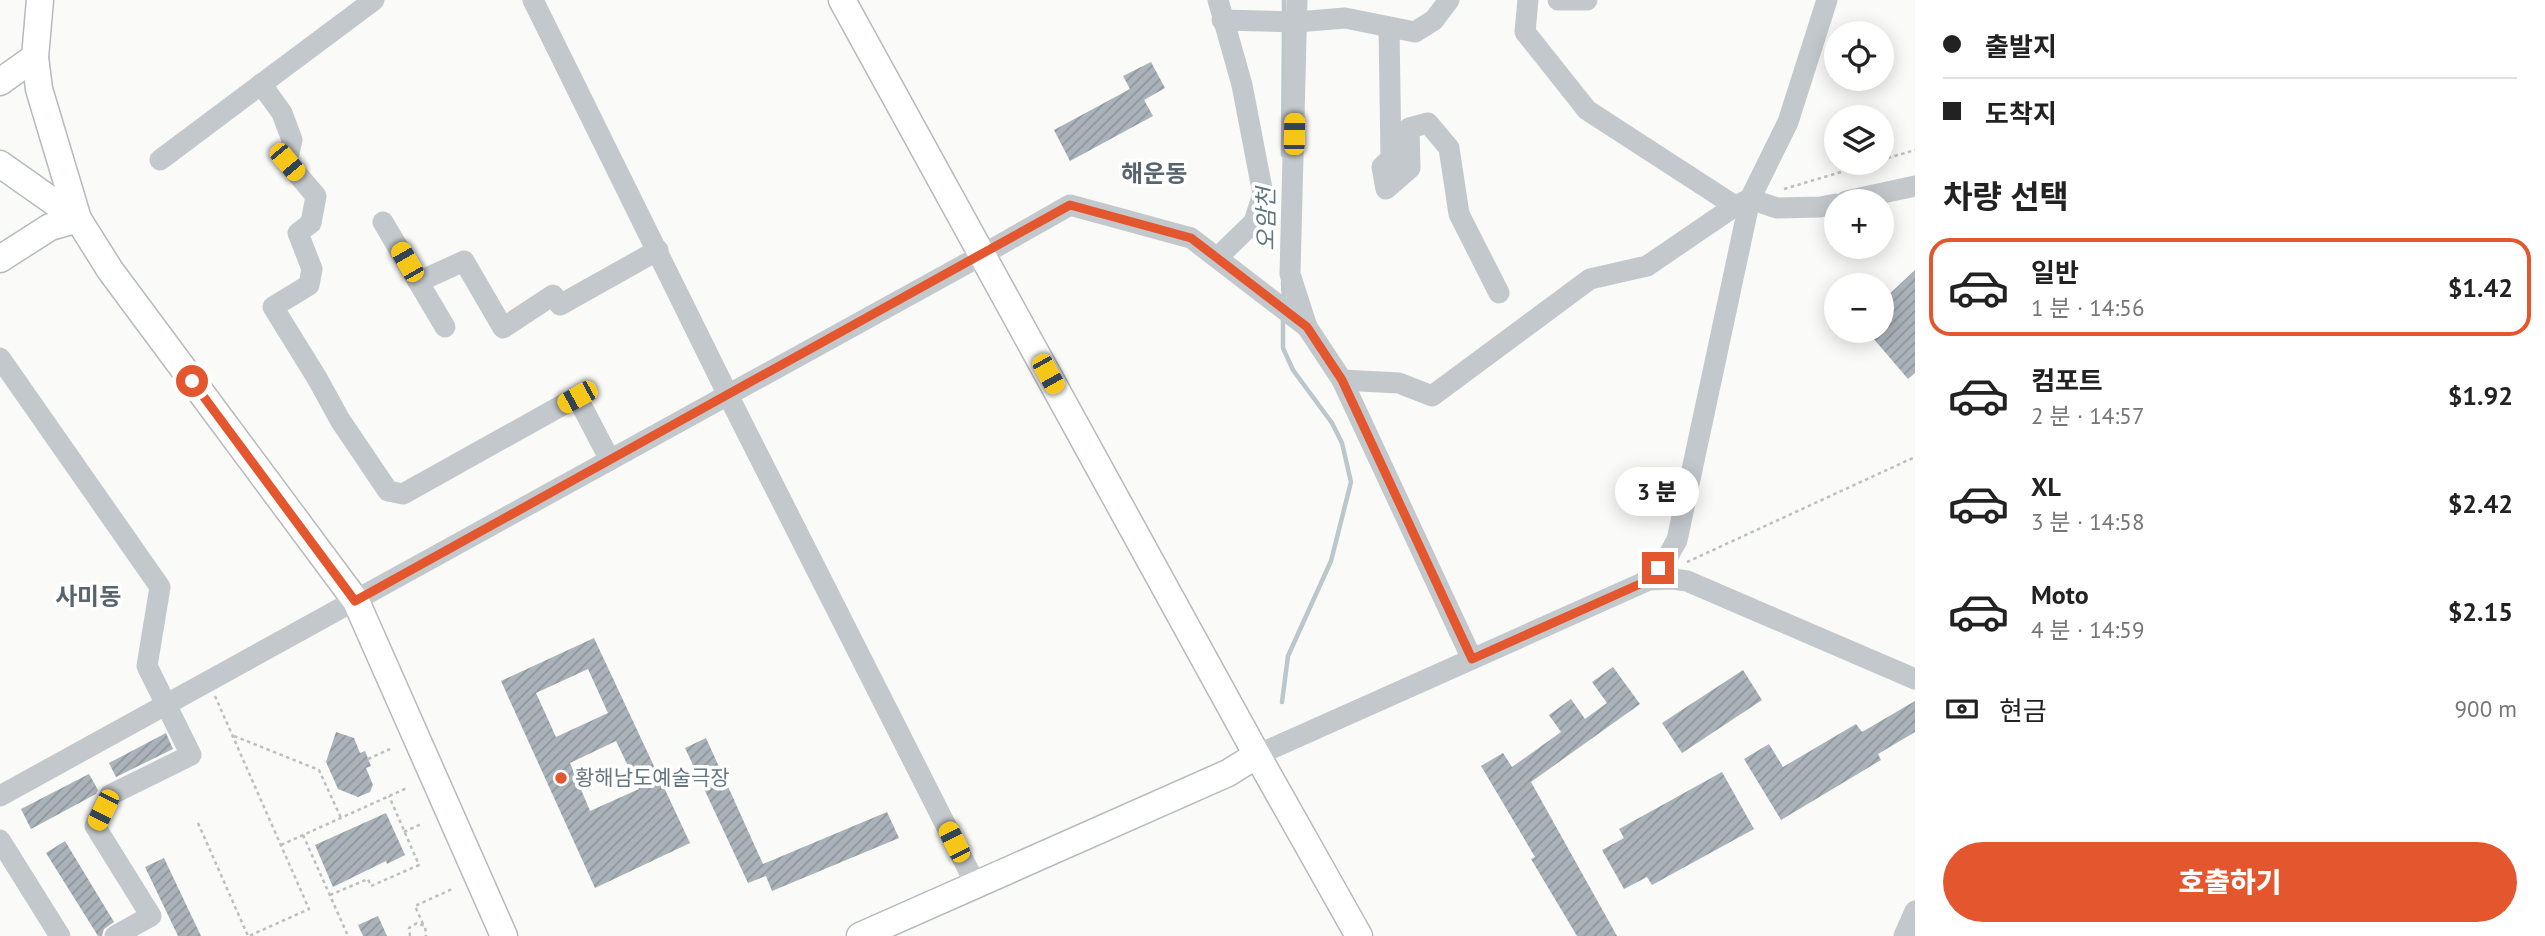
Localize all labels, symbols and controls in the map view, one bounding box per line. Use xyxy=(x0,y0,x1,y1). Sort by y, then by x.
map controls xyxy=(1824,21,1894,343)
button: locate xyxy=(1824,21,1894,91)
text: 출발지 xyxy=(1985,30,2057,63)
text: 도착지 xyxy=(1985,97,2057,130)
button: layers xyxy=(1824,105,1894,175)
car xyxy=(1284,113,1305,155)
car xyxy=(266,139,309,185)
district label: 해운동 xyxy=(1121,158,1187,189)
text: 차량 선택 xyxy=(1943,175,2069,217)
water label: 오암천 xyxy=(1251,184,1280,251)
button: + xyxy=(1824,189,1894,259)
car xyxy=(388,239,427,285)
icon: car xyxy=(1947,256,2010,319)
text: 일반 xyxy=(2031,256,2079,289)
text: $1.42 xyxy=(2448,271,2513,304)
button: − xyxy=(1824,273,1894,343)
text: 1 분 · 14:56 xyxy=(2031,293,2144,322)
car xyxy=(1029,351,1068,397)
icon: car xyxy=(1947,364,2010,427)
text: 컴포트 xyxy=(2031,364,2103,397)
route start xyxy=(176,365,208,397)
car xyxy=(554,378,601,416)
text: $1.92 xyxy=(2448,379,2513,412)
text: 2 분 · 14:57 xyxy=(2031,401,2144,430)
callout: 3 분 xyxy=(1616,466,1700,516)
text: XL xyxy=(2031,470,2061,503)
icon: car xyxy=(1947,472,2010,535)
text: 3 분 xyxy=(1637,477,1677,506)
text: $2.42 xyxy=(2448,487,2513,520)
text: 3 분 · 14:58 xyxy=(2031,507,2144,536)
route end xyxy=(1642,552,1674,584)
text: Moto xyxy=(2031,578,2089,611)
icon: car xyxy=(1947,580,2010,643)
district label: 사미동 xyxy=(55,581,121,612)
text: $2.15 xyxy=(2448,595,2513,628)
text: 4 분 · 14:59 xyxy=(2031,615,2144,644)
icon: cash xyxy=(1943,690,1981,728)
text: 현금 xyxy=(1999,694,2047,727)
text: 900 m xyxy=(2455,694,2517,723)
place label: 황해남도예술극장 xyxy=(575,764,730,791)
marker: 황해남도예술극장 xyxy=(553,770,569,786)
car xyxy=(85,787,122,833)
car xyxy=(936,819,973,865)
button: 호출하기 xyxy=(1943,842,2517,922)

